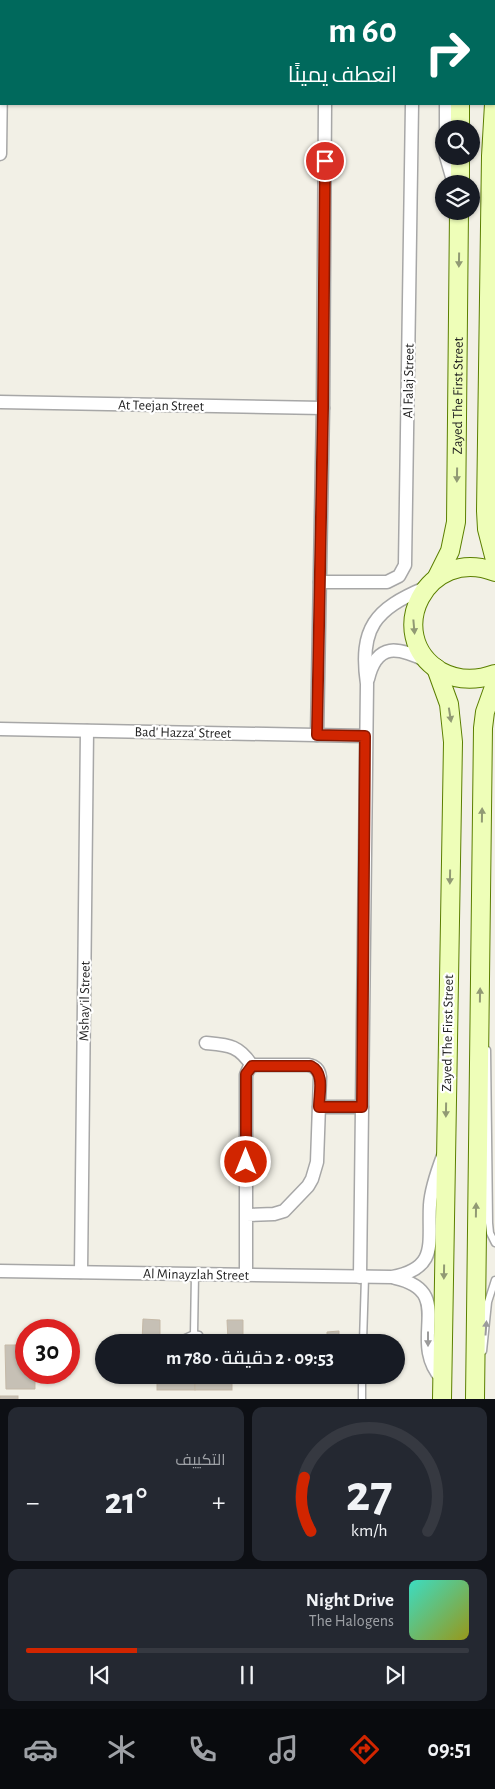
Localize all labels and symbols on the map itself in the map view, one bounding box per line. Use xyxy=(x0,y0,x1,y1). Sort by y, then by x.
pin xyxy=(304,140,346,182)
one-way arrow xyxy=(455,252,463,268)
street label: Zayed The First Street xyxy=(451,336,466,454)
street label: Al Falaj Street xyxy=(401,343,417,419)
street label: At Teejan Street xyxy=(118,398,205,414)
one-way arrow xyxy=(453,467,461,483)
one-way arrow xyxy=(411,620,419,636)
one-way arrow xyxy=(447,707,455,723)
street label: Bad' Hazza' Street xyxy=(134,725,232,741)
one-way arrow xyxy=(478,807,486,823)
one-way arrow xyxy=(446,870,454,886)
street label: Mshay'il Street xyxy=(77,960,93,1041)
street label: Zayed The First Street xyxy=(440,974,456,1092)
one-way arrow xyxy=(476,987,484,1003)
one-way arrow xyxy=(442,1102,450,1118)
position arrow xyxy=(219,1135,271,1187)
one-way arrow xyxy=(472,1202,480,1218)
one-way arrow xyxy=(440,1264,448,1280)
street label: Al Minayzlah Street xyxy=(143,1267,250,1283)
speed limit sign: 30 xyxy=(15,1319,80,1384)
one-way arrow xyxy=(482,1320,490,1336)
one-way arrow xyxy=(423,1332,431,1348)

